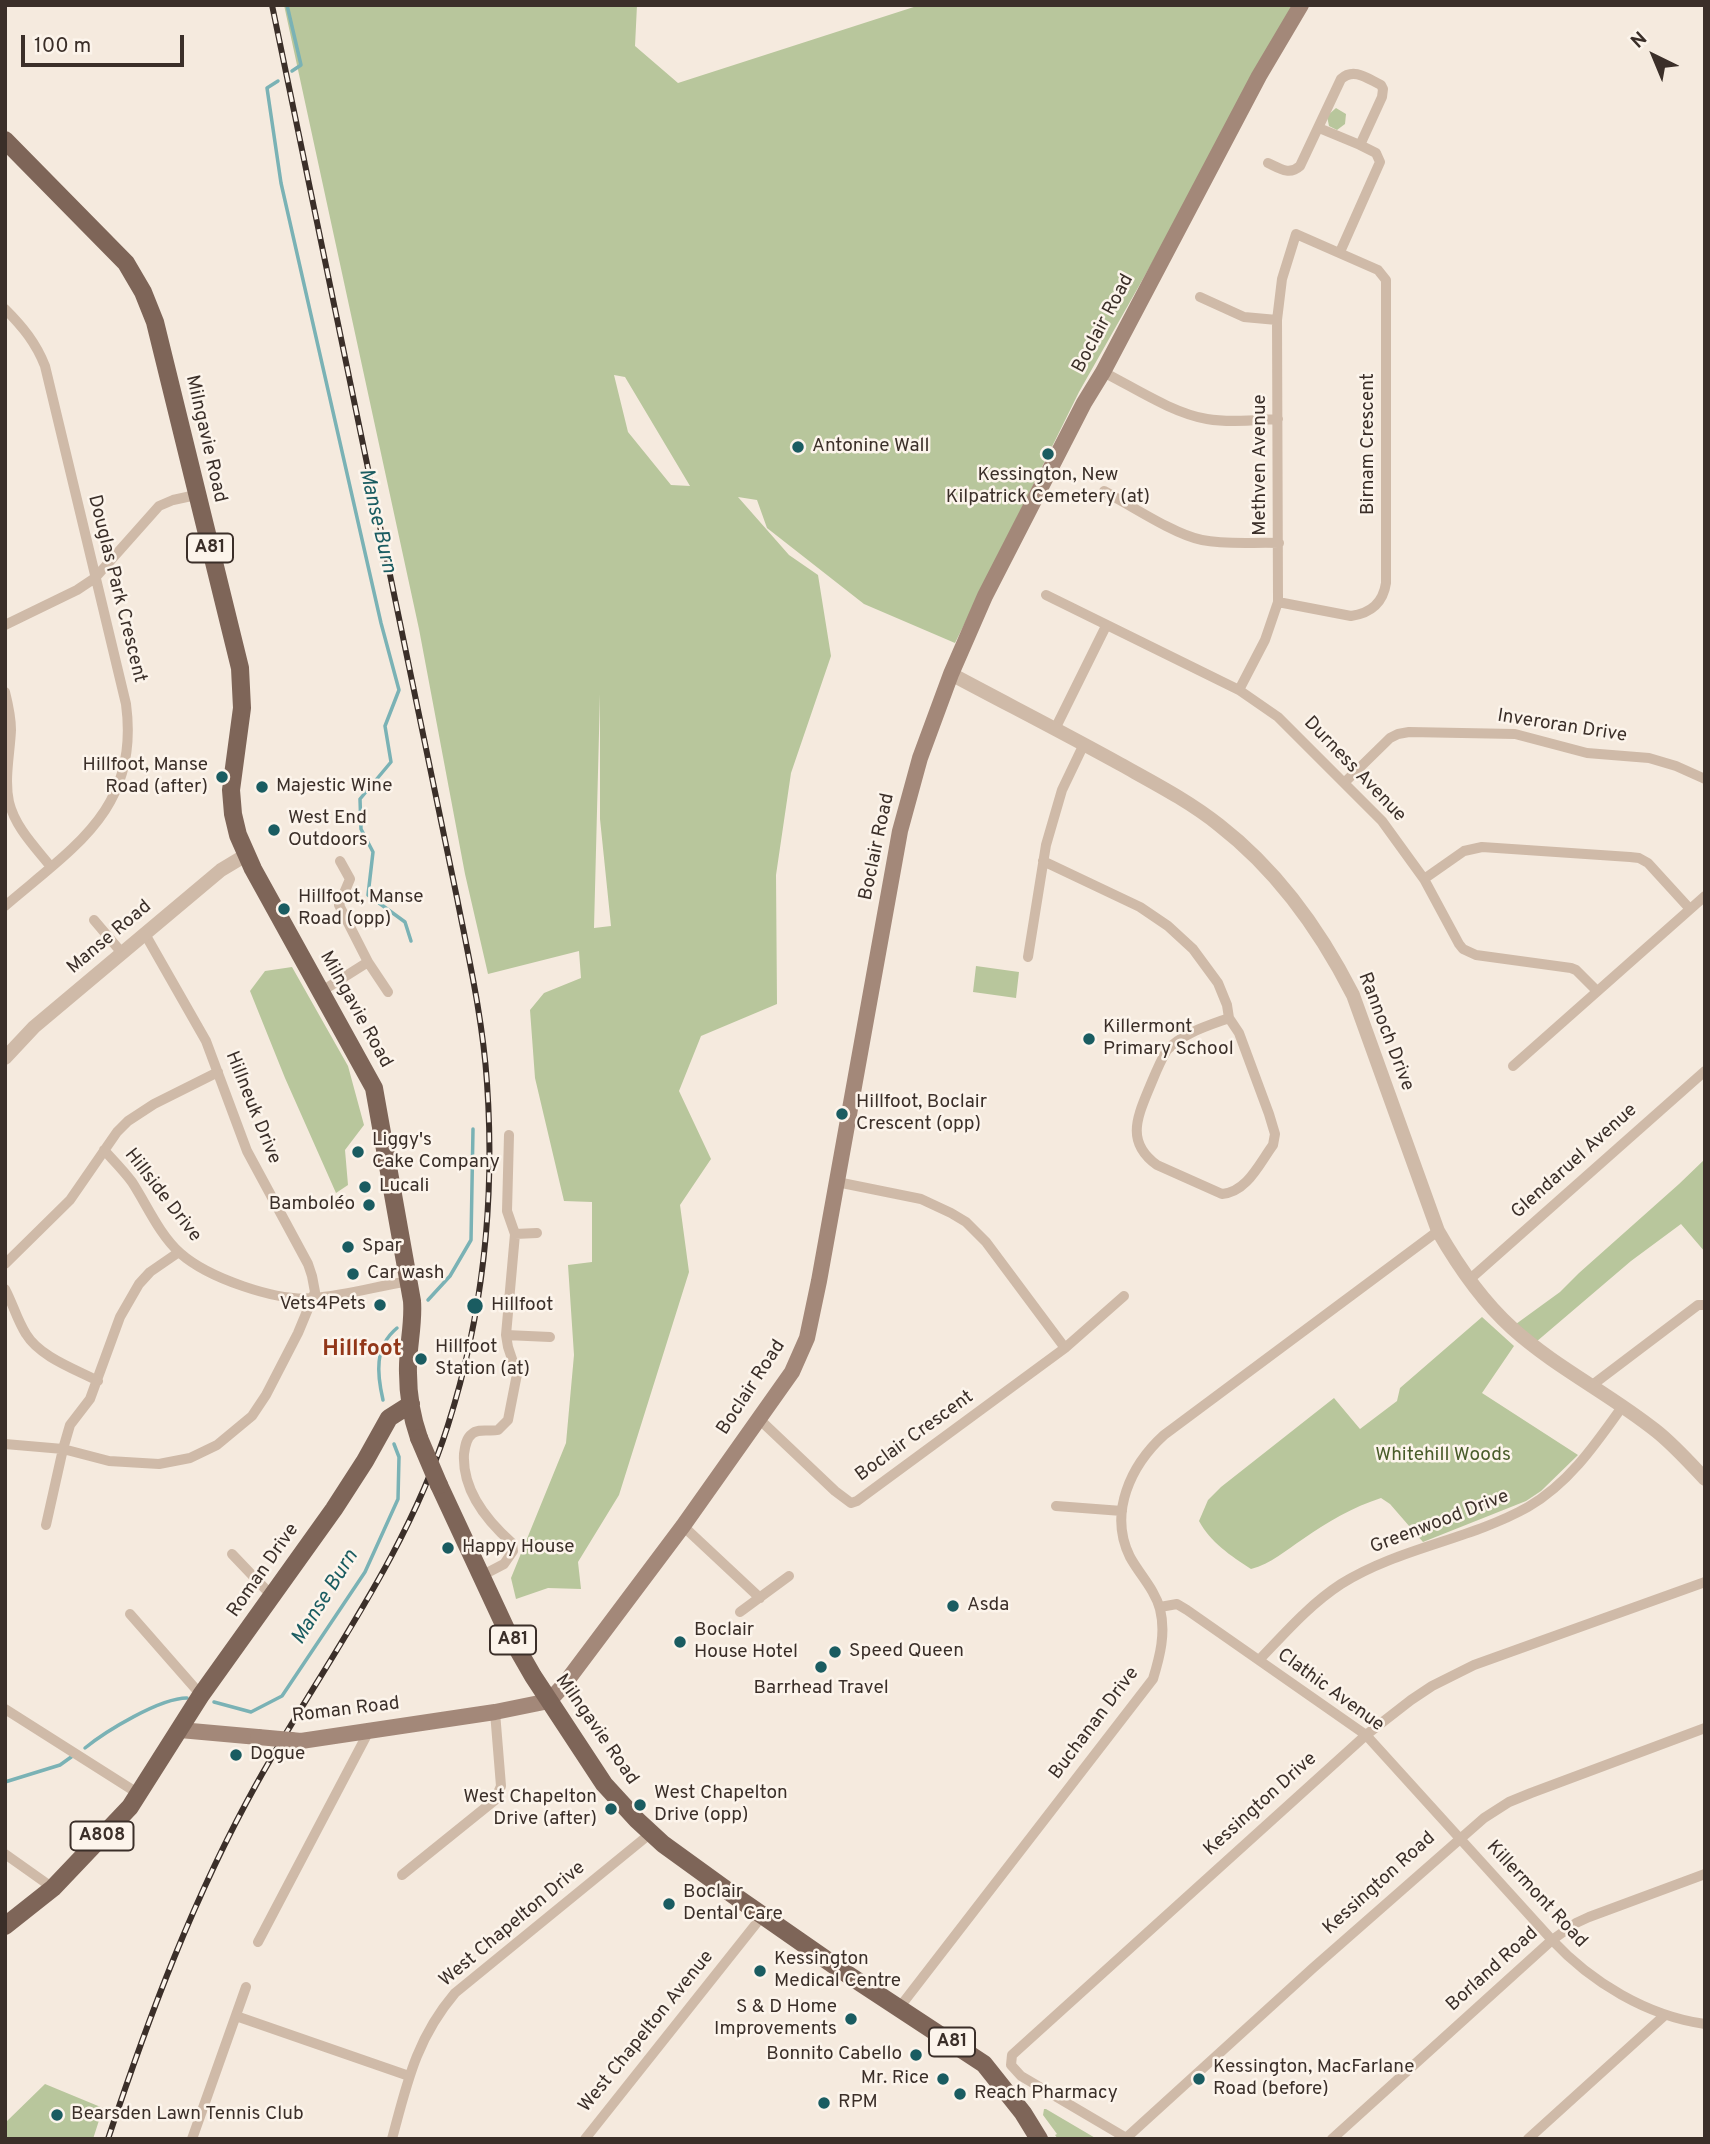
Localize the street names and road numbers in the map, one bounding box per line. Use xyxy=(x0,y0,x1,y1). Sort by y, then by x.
street label: Boclair Road xyxy=(1068,271,1140,377)
street label: Milngavie Road xyxy=(179,373,231,505)
street label: Birnam Crescent xyxy=(1358,373,1380,515)
street label: Methven Avenue xyxy=(1250,394,1272,536)
street label: Douglas Park Crescent xyxy=(82,493,150,685)
road number: A81 xyxy=(187,534,233,562)
street label: Inveroran Drive xyxy=(1496,706,1628,748)
street label: Durness Avenue xyxy=(1298,712,1410,828)
street label: Boclair Road xyxy=(856,791,900,903)
street label: Manse Road xyxy=(63,896,157,980)
street label: Milngavie Road xyxy=(313,948,397,1072)
street label: Rannoch Drive xyxy=(1352,969,1418,1095)
street label: Hillneuk Drive xyxy=(219,1048,285,1168)
street label: Glendaruel Avenue xyxy=(1507,1100,1643,1224)
street label: Hillside Drive xyxy=(118,1145,206,1247)
street label: Boclair Road xyxy=(713,1336,791,1440)
street label: Boclair Crescent xyxy=(852,1387,978,1487)
street label: Greenwood Drive xyxy=(1367,1486,1513,1560)
street label: Roman Drive xyxy=(223,1520,305,1622)
road number: A81 xyxy=(490,1625,536,1654)
street label: Clathic Avenue xyxy=(1272,1645,1388,1737)
street label: Buchanan Drive xyxy=(1045,1663,1145,1785)
street label: Milngavie Road xyxy=(549,1670,643,1790)
street label: Roman Road xyxy=(291,1693,401,1729)
street label: Kessington Drive xyxy=(1200,1748,1322,1862)
road number: A808 xyxy=(70,1822,134,1850)
street label: Kessington Road xyxy=(1319,1828,1441,1940)
street label: Killermont Road xyxy=(1481,1837,1591,1953)
street label: West Chapelton Drive xyxy=(435,1857,591,1993)
street label: Borland Road xyxy=(1442,1923,1544,2017)
street label: West Chapelton Avenue xyxy=(575,1946,719,2118)
road number: A81 xyxy=(929,2028,975,2056)

